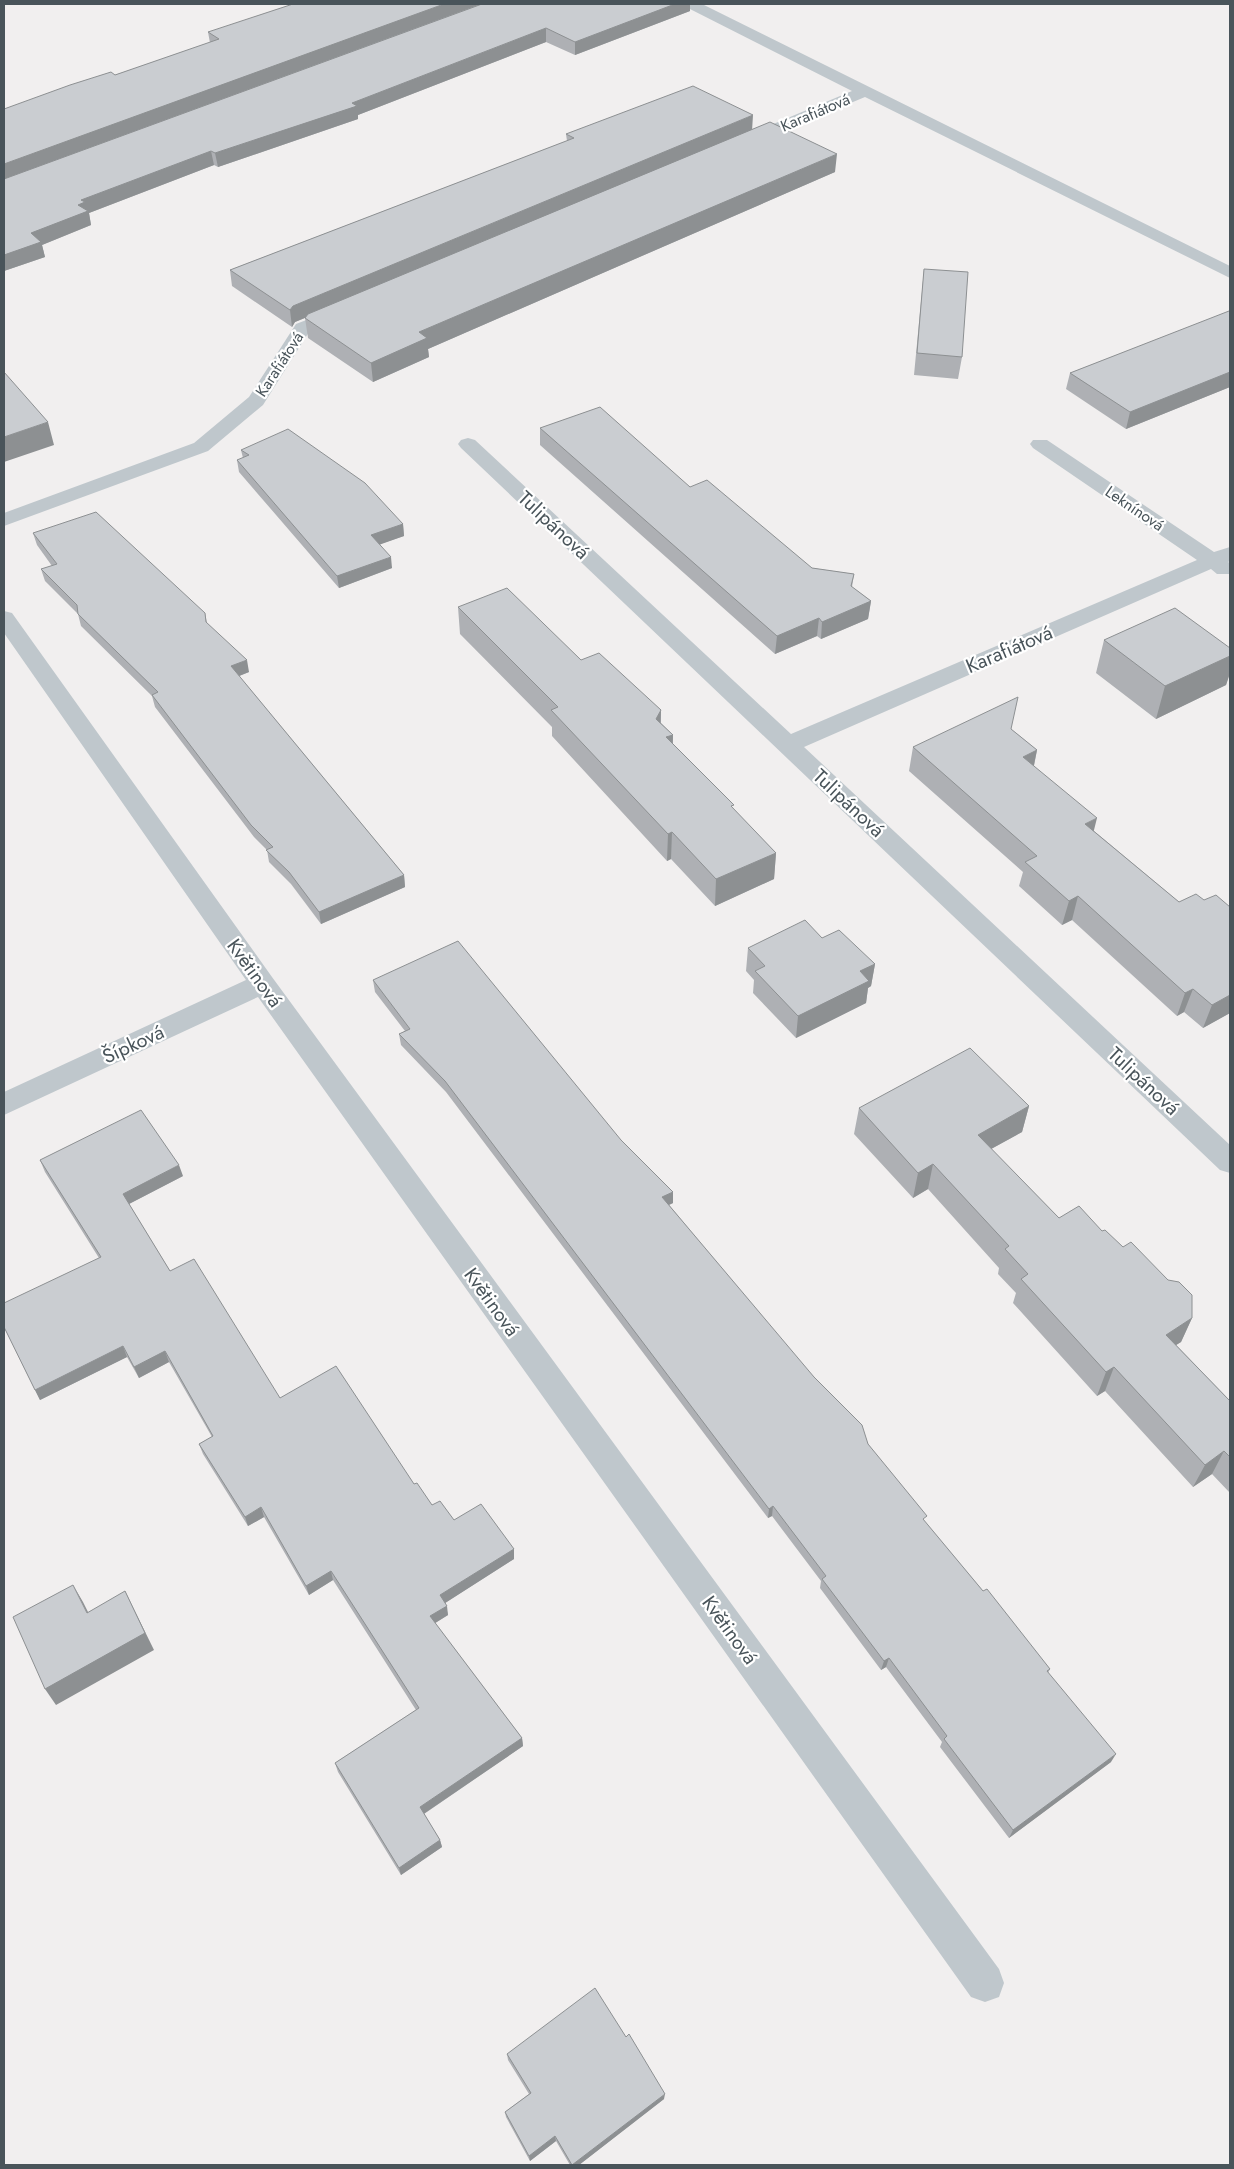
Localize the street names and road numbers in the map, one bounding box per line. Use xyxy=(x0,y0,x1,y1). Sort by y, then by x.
street label: Karafiátová xyxy=(777,88,854,137)
street label: Karafiátová xyxy=(250,327,309,401)
street label: Leknínová xyxy=(1101,480,1169,537)
street label: Tulipánová xyxy=(511,485,596,566)
street label: Karafiátová xyxy=(961,618,1057,681)
street label: Tulipánová xyxy=(806,763,891,844)
street label: Květinová xyxy=(220,933,289,1014)
street label: Šípková xyxy=(98,1018,169,1071)
street label: Tulipánová xyxy=(1101,1041,1186,1122)
street label: Květinová xyxy=(457,1262,526,1343)
street label: Květinová xyxy=(695,1590,764,1671)

